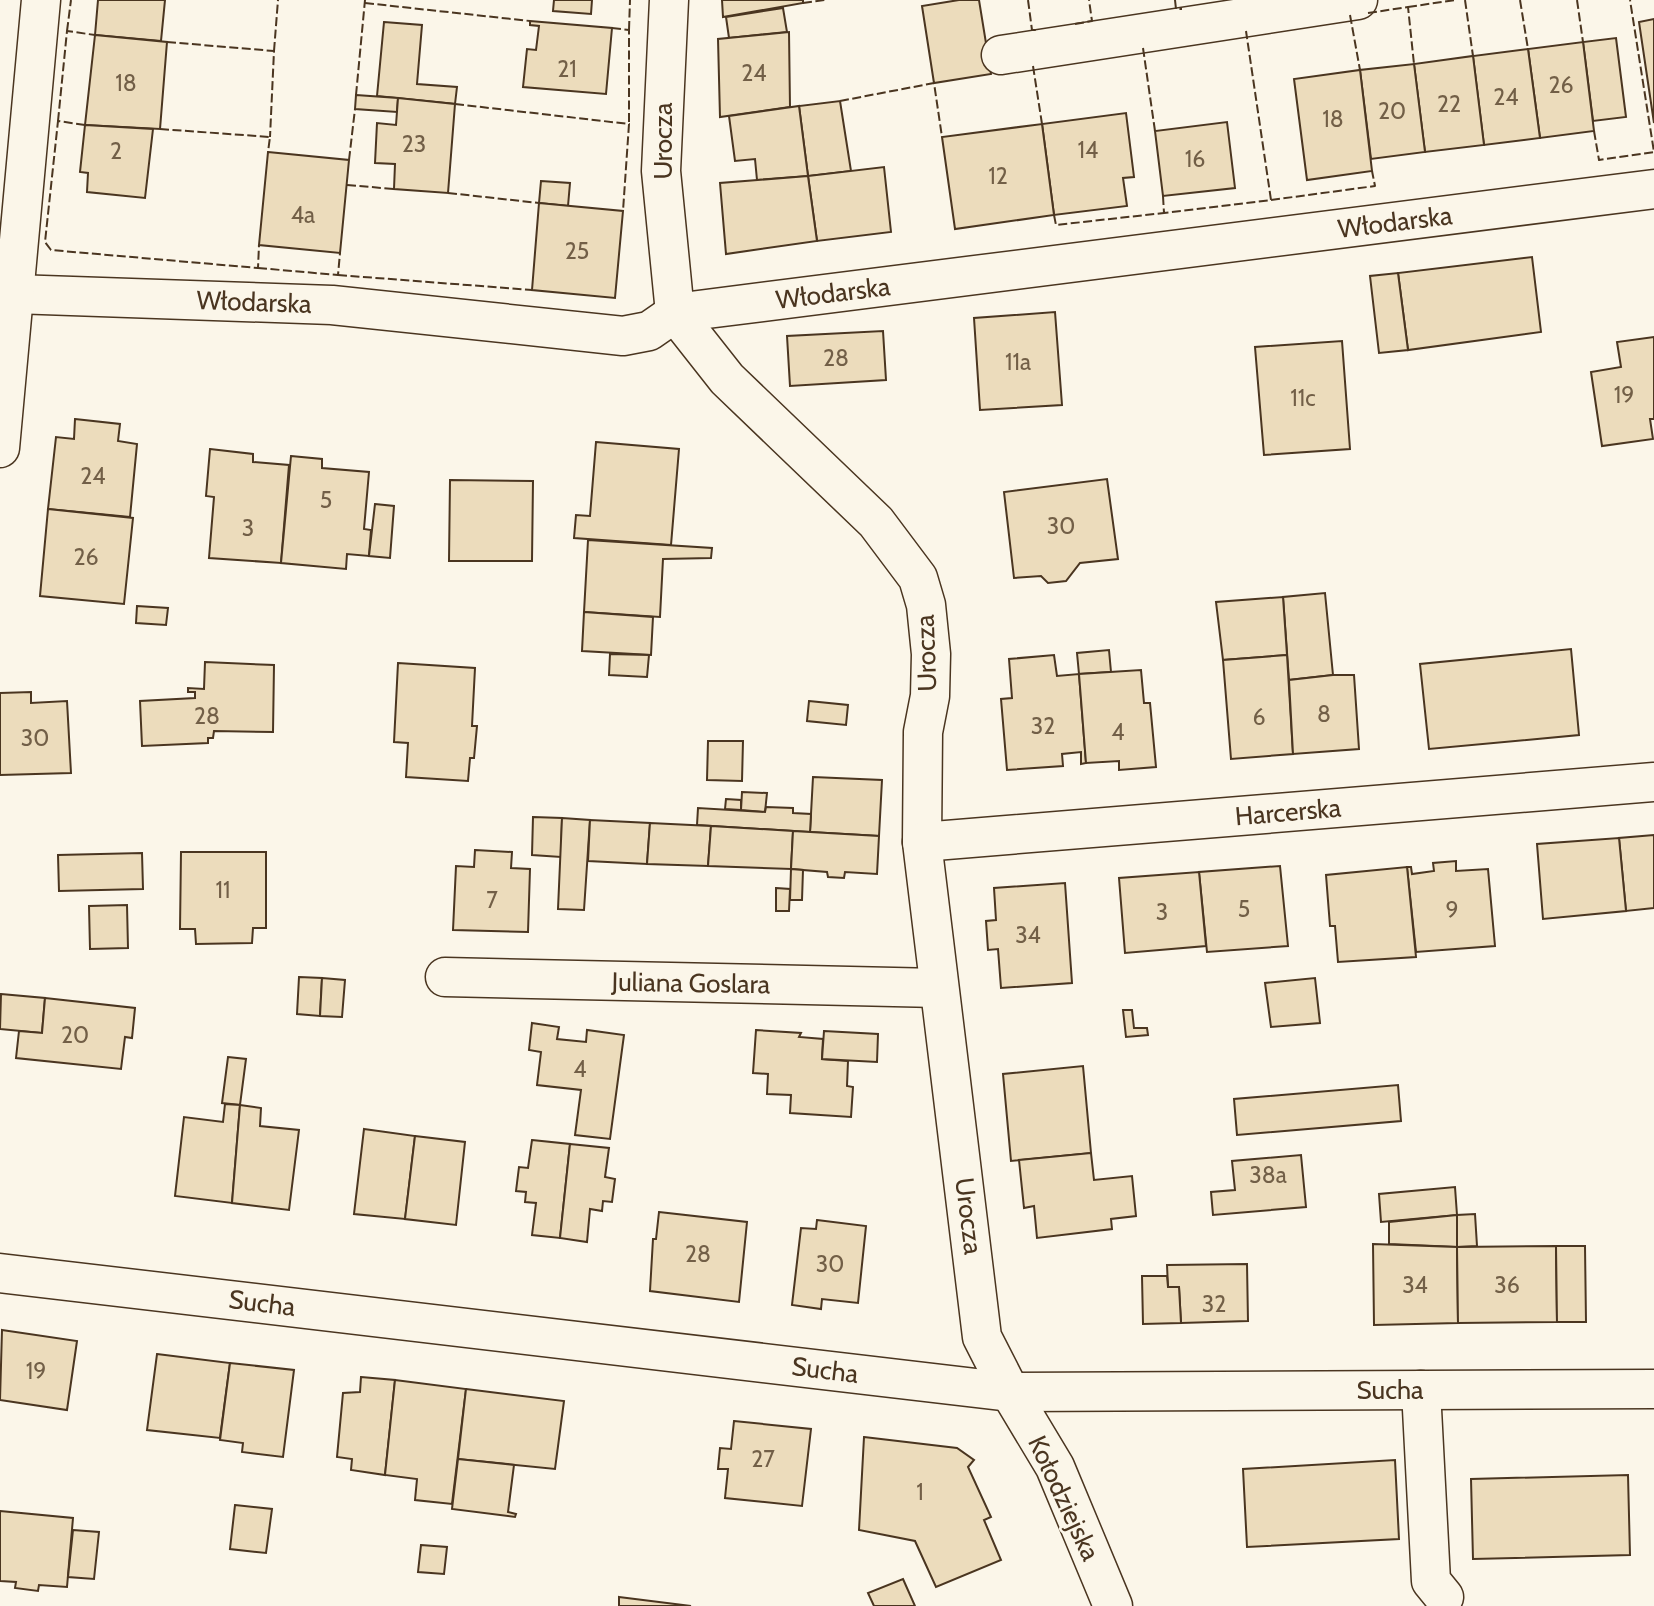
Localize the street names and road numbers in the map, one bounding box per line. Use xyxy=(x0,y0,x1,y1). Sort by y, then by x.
street label: Urocza xyxy=(647,102,679,180)
street label: Włodarska xyxy=(1336,199,1454,245)
street label: Włodarska xyxy=(774,270,892,316)
street label: Włodarska xyxy=(196,284,313,320)
street label: Urocza xyxy=(909,613,943,692)
street label: Harcerska xyxy=(1234,791,1343,833)
street label: Juliana Goslara xyxy=(610,966,771,1000)
street label: Urocza xyxy=(948,1176,990,1257)
street label: Sucha xyxy=(227,1283,298,1323)
street label: Sucha xyxy=(790,1350,861,1390)
street label: Sucha xyxy=(1356,1374,1424,1406)
street label: Kołodziejska xyxy=(1021,1430,1107,1566)

